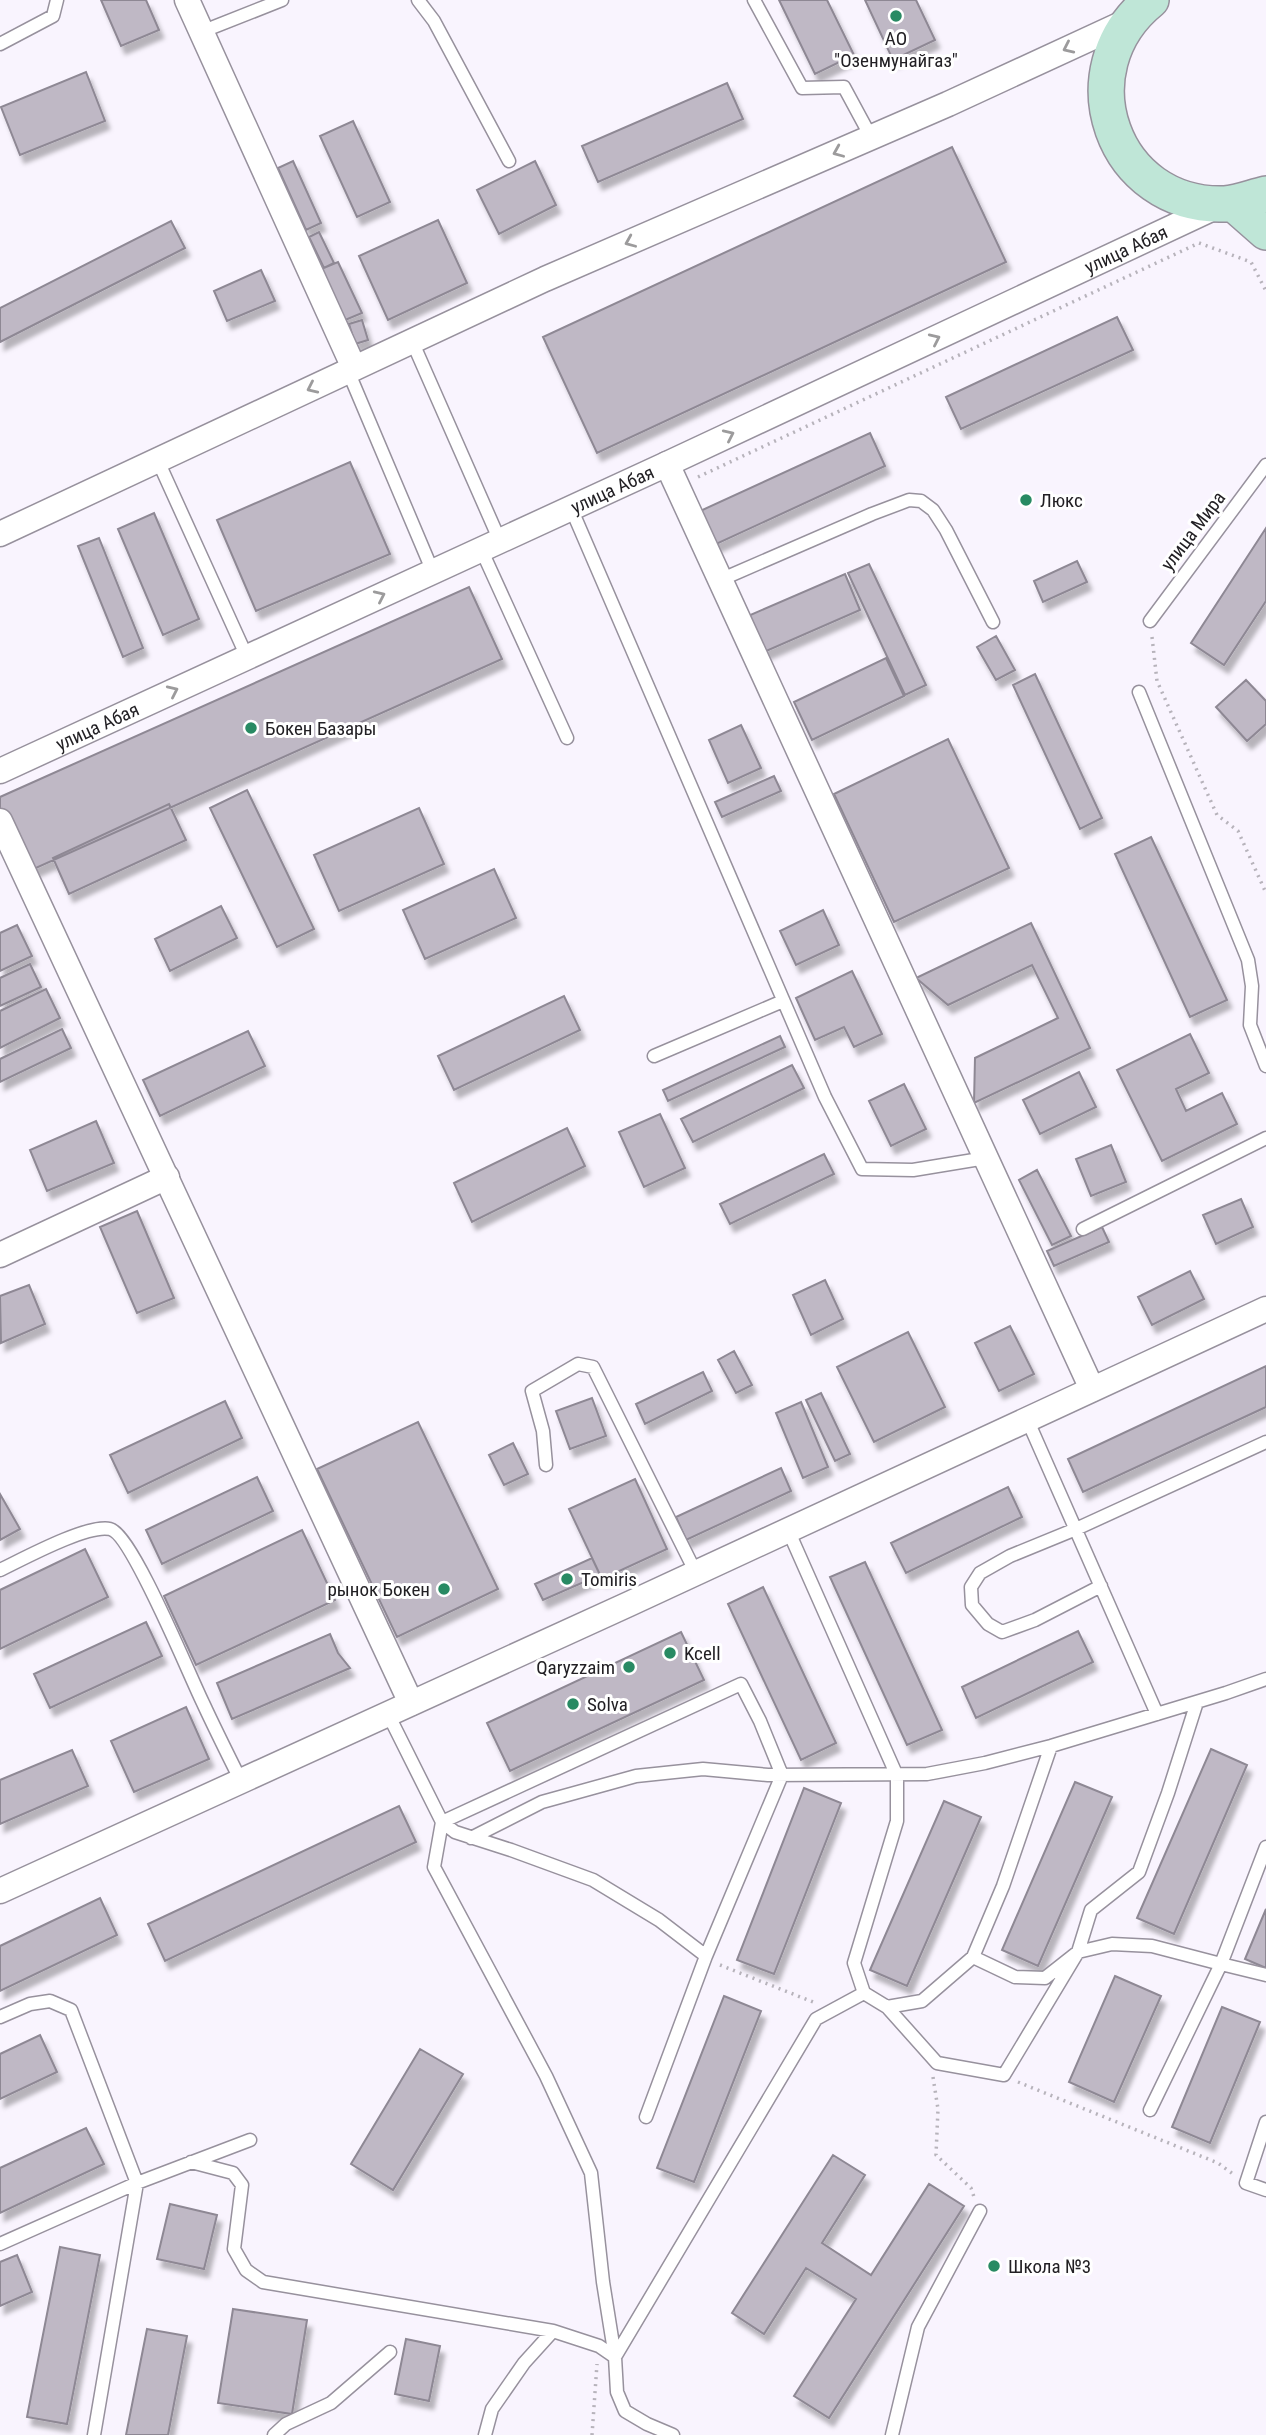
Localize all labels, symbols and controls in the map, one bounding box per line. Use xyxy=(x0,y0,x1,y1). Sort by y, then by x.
marker: АО "Озенмунайгаз" xyxy=(888,8,904,24)
place label: АО "Озенмунайгаз" xyxy=(834,27,958,72)
one-way arrow xyxy=(1063,40,1075,54)
one-way arrow xyxy=(833,143,845,157)
street label: улица Абая xyxy=(1081,220,1171,278)
one-way arrow xyxy=(624,234,637,248)
one-way arrow xyxy=(928,333,940,347)
one-way arrow xyxy=(307,380,319,394)
one-way arrow xyxy=(722,429,734,443)
street label: улица Абая xyxy=(567,460,657,518)
street label: улица Мира xyxy=(1156,487,1230,575)
place label: Люкс xyxy=(1040,489,1083,512)
marker: Люкс xyxy=(1018,492,1034,508)
one-way arrow xyxy=(373,590,385,604)
one-way arrow xyxy=(166,685,179,699)
street label: улица Абая xyxy=(52,697,142,755)
place label: Бокен Базары xyxy=(265,717,376,740)
marker: Бокен Базары xyxy=(243,720,259,736)
place label: Tomiris xyxy=(581,1568,637,1591)
marker: Tomiris xyxy=(559,1571,575,1587)
place label: рынок Бокен xyxy=(327,1578,430,1601)
marker: рынок Бокен xyxy=(436,1581,452,1597)
place label: Kcell xyxy=(684,1642,721,1665)
marker: Kcell xyxy=(662,1645,678,1661)
place label: Qaryzzaim xyxy=(536,1656,615,1679)
marker: Qaryzzaim xyxy=(621,1659,637,1675)
place label: Solva xyxy=(587,1693,628,1716)
marker: Solva xyxy=(565,1696,581,1712)
place label: Школа №3 xyxy=(1008,2255,1091,2278)
marker: Школа №3 xyxy=(986,2258,1002,2274)

